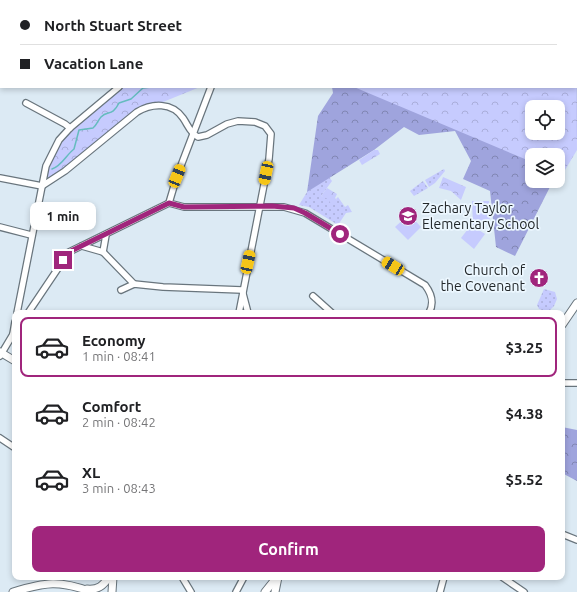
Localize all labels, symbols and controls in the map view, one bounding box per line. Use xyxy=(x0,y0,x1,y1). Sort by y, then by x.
text: North Stuart Street xyxy=(44,17,182,34)
text: Vacation Lane xyxy=(44,55,143,72)
map controls xyxy=(525,100,565,188)
button: locate xyxy=(525,100,565,140)
button: layers xyxy=(525,148,565,188)
car xyxy=(258,160,274,186)
car xyxy=(167,163,187,189)
place label: Zachary Taylor Elementary School xyxy=(422,200,540,232)
callout: 1 min xyxy=(30,202,96,230)
school or university icon: Zachary Taylor Elementary School xyxy=(397,205,419,227)
text: 1 min xyxy=(47,209,79,223)
route start xyxy=(331,225,349,243)
car xyxy=(240,249,256,275)
route end xyxy=(54,251,72,269)
car xyxy=(380,255,406,277)
place label: Church of the Covenant xyxy=(441,262,526,294)
church icon: Church of the Covenant xyxy=(528,267,550,289)
icon: car xyxy=(34,329,70,365)
text: Economy xyxy=(82,332,146,349)
text: $3.25 xyxy=(505,339,543,356)
text: 1 min · 08:41 xyxy=(82,349,156,363)
icon: car xyxy=(34,395,70,431)
text: Comfort xyxy=(82,398,141,415)
text: $4.38 xyxy=(505,405,543,422)
text: 2 min · 08:42 xyxy=(82,415,156,429)
icon: car xyxy=(34,461,70,497)
text: XL xyxy=(82,464,100,481)
text: $5.52 xyxy=(505,471,543,488)
text: 3 min · 08:43 xyxy=(82,481,156,495)
button: Confirm xyxy=(32,526,545,572)

